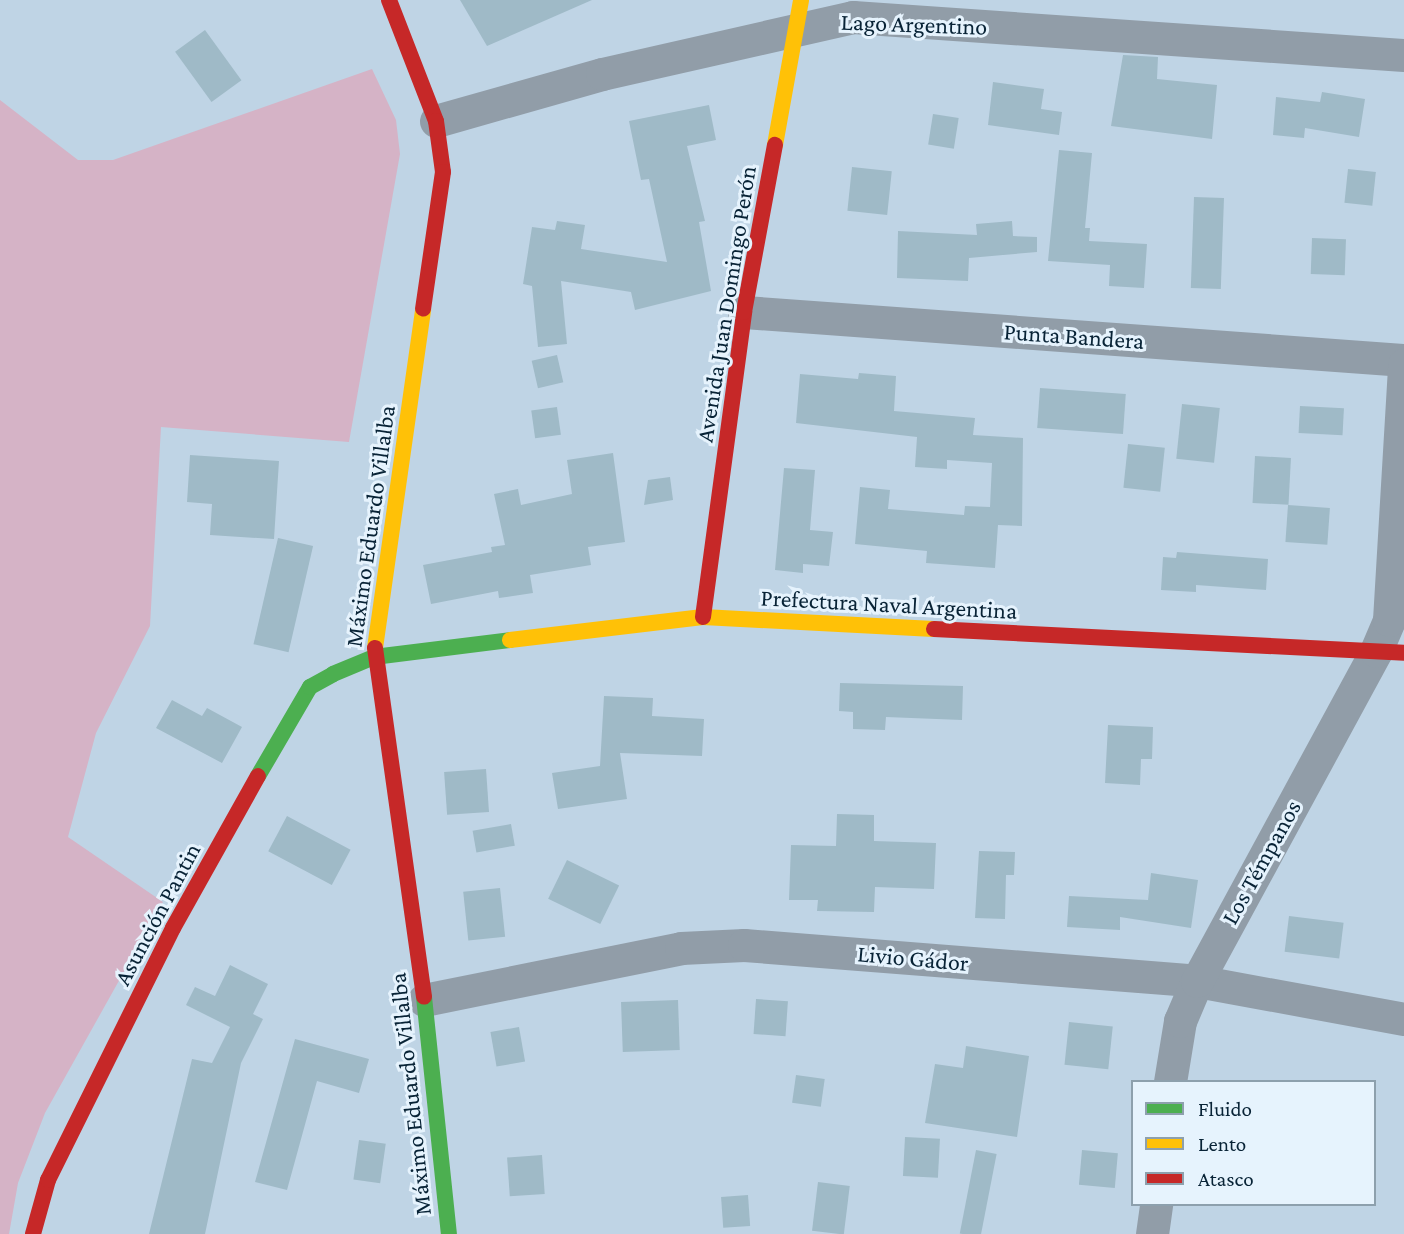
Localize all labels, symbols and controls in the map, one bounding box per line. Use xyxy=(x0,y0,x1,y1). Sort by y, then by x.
street label: Lago Argentino xyxy=(840,7,988,41)
street label: Avenida Juan Domingo Perón xyxy=(690,164,762,444)
street label: Punta Bandera xyxy=(1003,317,1145,355)
street label: Máximo Eduardo Villalba xyxy=(339,403,401,649)
street label: Prefectura Naval Argentina xyxy=(760,583,1018,625)
street label: Los Témpanos xyxy=(1215,795,1307,929)
street label: Asunción Pantin xyxy=(107,838,207,990)
street label: Livio Gádor xyxy=(856,939,970,977)
street label: Máximo Eduardo Villalba xyxy=(383,971,437,1217)
legend xyxy=(1131,1080,1376,1206)
text: Fluido xyxy=(1198,1097,1252,1121)
text: Lento xyxy=(1198,1132,1246,1156)
text: Atasco xyxy=(1198,1167,1254,1191)

